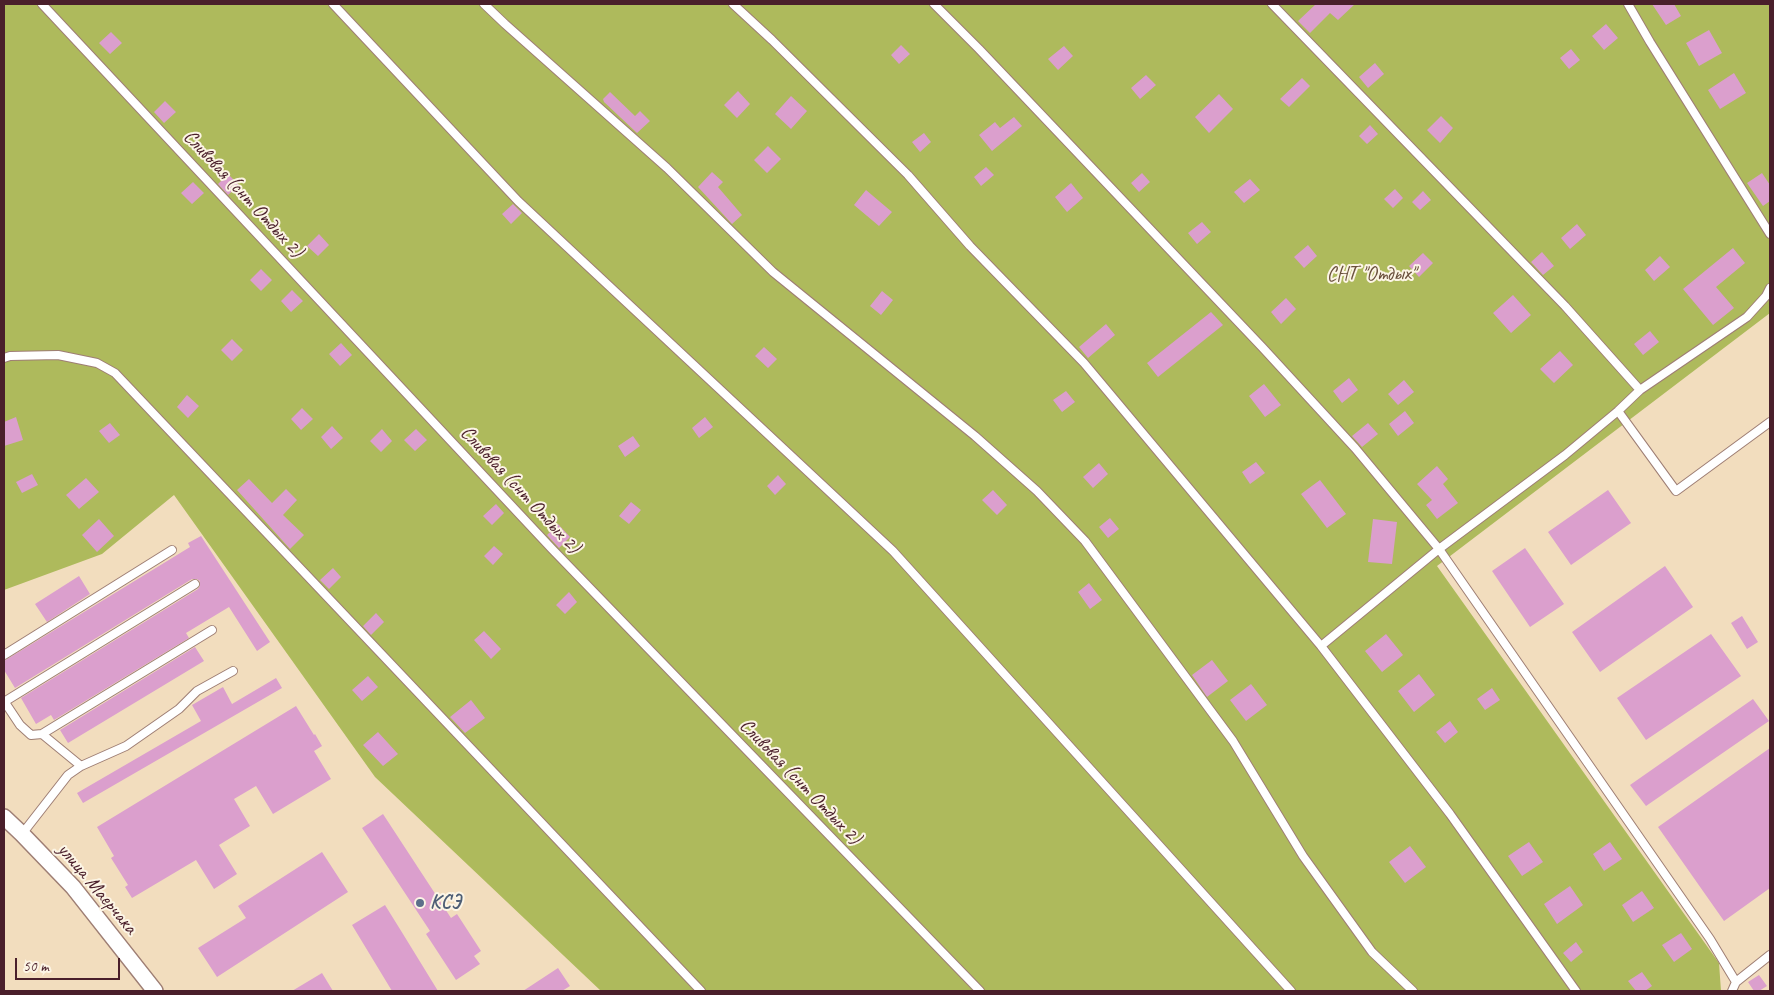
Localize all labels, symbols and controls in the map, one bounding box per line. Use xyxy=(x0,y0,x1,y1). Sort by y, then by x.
street label: Сливовая (снт Отдых 2) xyxy=(178,125,308,263)
park label: СНТ "Отдых" xyxy=(1327,263,1415,287)
street label: Сливовая (снт Отдых 2) xyxy=(455,421,585,559)
street label: Сливовая (снт Отдых 2) xyxy=(734,714,866,850)
street label: улица Маерчака xyxy=(52,838,142,940)
place label: КСЭ xyxy=(430,891,461,915)
marker: КСЭ xyxy=(414,897,426,909)
scale bar xyxy=(18,948,122,980)
text: 50 m xyxy=(23,957,49,976)

